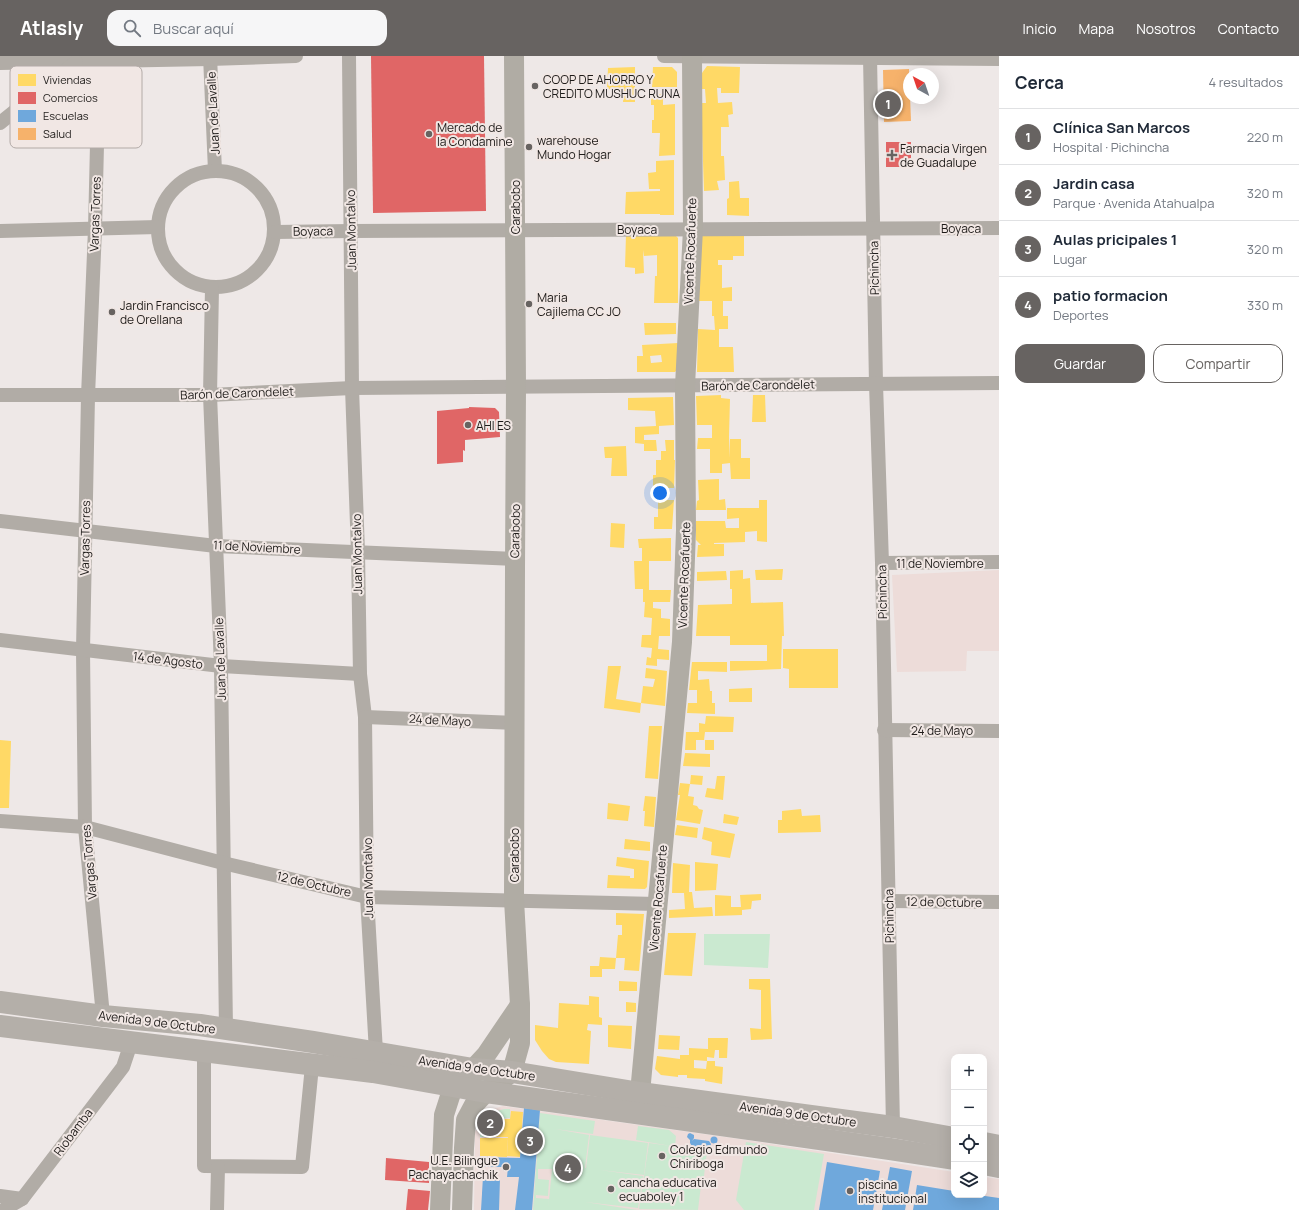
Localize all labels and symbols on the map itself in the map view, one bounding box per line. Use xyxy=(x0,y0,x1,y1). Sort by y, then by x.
legend xyxy=(10,66,142,148)
north arrow xyxy=(903,68,939,104)
street label: Juan de Lavalle xyxy=(202,71,224,155)
place label: COOP DE AHORRO Y CREDITO MUSHUC RUNA xyxy=(543,71,680,102)
text: Viviendas xyxy=(43,72,92,87)
marker: COOP DE AHORRO Y CREDITO MUSHUC RUNA xyxy=(530,81,540,91)
pin: 1 xyxy=(875,89,901,119)
text: Comercios xyxy=(43,90,98,105)
text: Escuelas xyxy=(43,108,89,123)
place label: Mercado de la Condamine xyxy=(437,119,513,150)
text: Salud xyxy=(43,126,72,141)
marker: Mercado de la Condamine xyxy=(424,129,434,139)
place label: warehouse Mundo Hogar xyxy=(537,132,612,163)
place label: Farmacia Virgen de Guadalupe xyxy=(900,140,987,171)
marker: warehouse Mundo Hogar xyxy=(524,142,534,152)
marker: Farmacia Virgen de Guadalupe xyxy=(887,150,897,160)
street label: Vargas Torres xyxy=(85,176,105,252)
street label: Carabobo xyxy=(507,180,524,234)
street label: Juan Montalvo xyxy=(342,190,360,270)
street label: Vicente Rocafuerte xyxy=(680,198,700,304)
street label: Boyaca xyxy=(941,220,981,237)
street label: Boyaca xyxy=(617,221,657,238)
street label: Boyaca xyxy=(293,222,333,240)
street label: Pichincha xyxy=(865,241,883,295)
place label: Maria Cajilema CC JO xyxy=(537,289,621,320)
place label: Jardin Francisco de Orellana xyxy=(120,297,209,328)
marker: Maria Cajilema CC JO xyxy=(524,299,534,309)
marker: Jardin Francisco de Orellana xyxy=(107,307,117,317)
street label: Barón de Carondelet xyxy=(701,376,815,394)
street label: Barón de Carondelet xyxy=(180,383,294,403)
place label: AHI ES xyxy=(476,417,511,434)
marker: AHI ES xyxy=(463,420,473,430)
your location xyxy=(650,483,670,503)
street label: Vargas Torres xyxy=(76,500,94,576)
street label: Carabobo xyxy=(506,504,524,558)
street label: Juan Montalvo xyxy=(348,514,366,594)
street label: Vicente Rocafuerte xyxy=(674,522,694,628)
street label: 11 de Noviembre xyxy=(213,536,301,558)
street label: 11 de Noviembre xyxy=(896,555,984,572)
street label: Pichincha xyxy=(873,565,891,619)
street label: Juan de Lavalle xyxy=(210,617,230,701)
street label: 14 de Agosto xyxy=(132,647,204,673)
street label: 24 de Mayo xyxy=(409,710,471,730)
street label: 24 de Mayo xyxy=(911,722,973,739)
street label: Vargas Torres xyxy=(77,824,101,900)
street label: Carabobo xyxy=(506,828,523,882)
street label: Juan Montalvo xyxy=(359,838,377,918)
street label: Vicente Rocafuerte xyxy=(645,844,671,952)
street label: 12 de Octubre xyxy=(275,867,353,901)
street label: Pichincha xyxy=(880,889,898,943)
street label: 12 de Octubre xyxy=(906,893,982,911)
street label: Avenida 9 de Octubre xyxy=(97,1006,217,1038)
street label: Avenida 9 de Octubre xyxy=(417,1051,537,1085)
street label: Avenida 9 de Octubre xyxy=(738,1097,858,1131)
street label: Riobamba xyxy=(50,1105,96,1159)
pin: 2 xyxy=(477,1108,503,1138)
pin: 3 xyxy=(517,1126,543,1156)
place label: Colegio Edmundo Chiriboga xyxy=(670,1141,767,1172)
marker: Colegio Edmundo Chiriboga xyxy=(657,1151,667,1161)
place label: U.E. Bilingue Pachayachachik xyxy=(409,1152,499,1183)
pin: 4 xyxy=(555,1153,581,1183)
marker: U.E. Bilingue Pachayachachik xyxy=(501,1162,511,1172)
place label: cancha educativa ecuaboley 1 xyxy=(619,1174,717,1205)
place label: piscina institucional xyxy=(858,1176,927,1207)
marker: cancha educativa ecuaboley 1 xyxy=(606,1184,616,1194)
marker: piscina institucional xyxy=(845,1186,855,1196)

